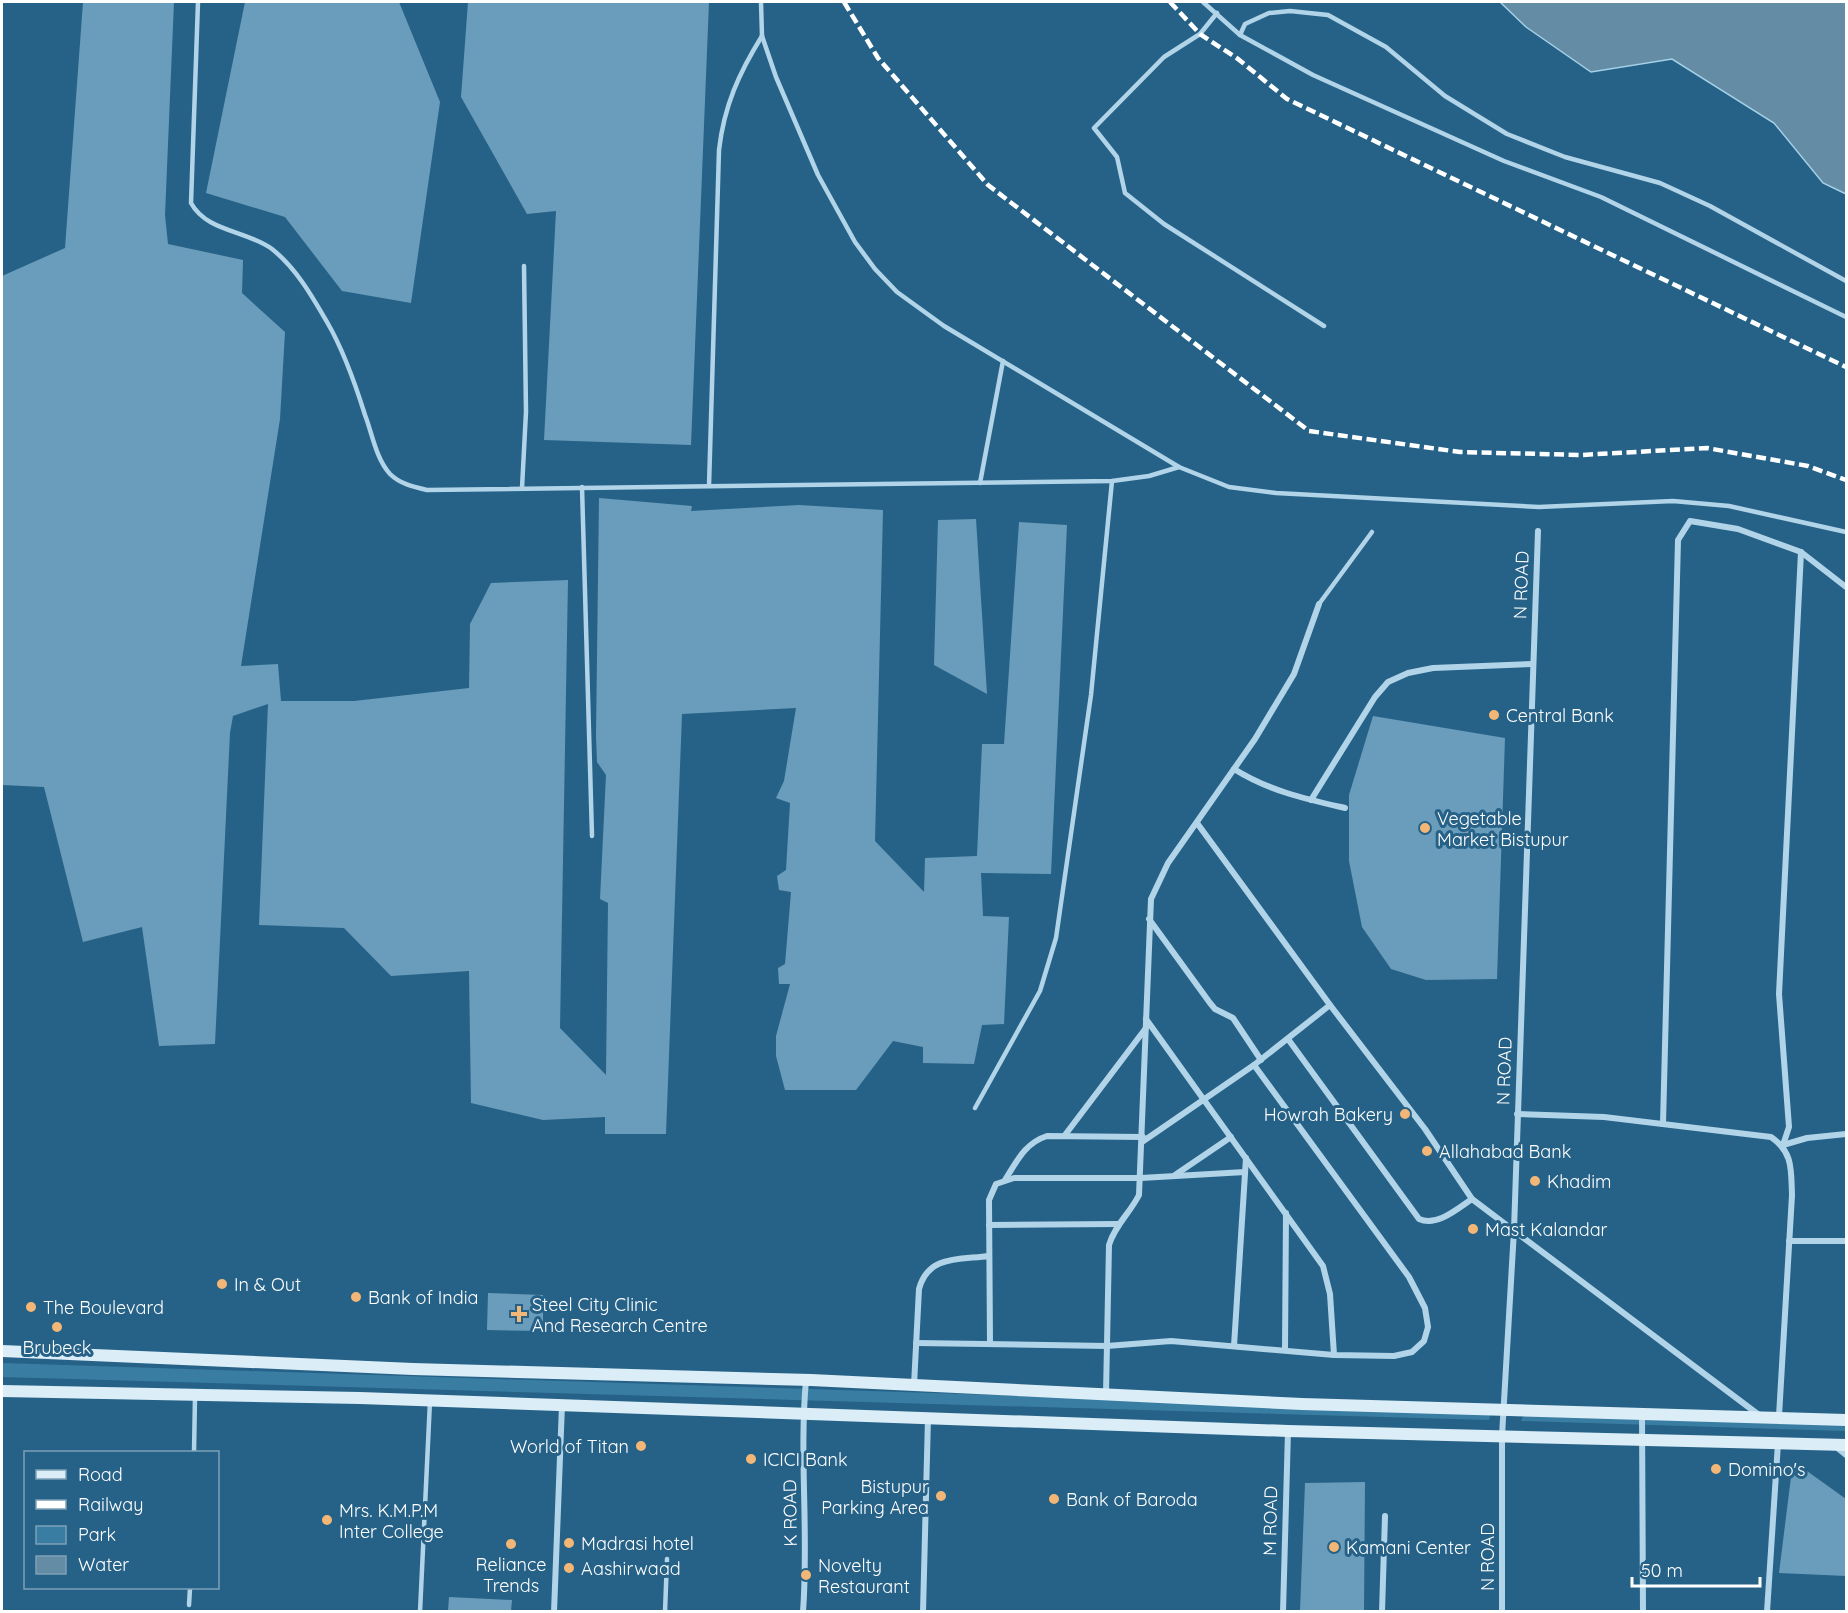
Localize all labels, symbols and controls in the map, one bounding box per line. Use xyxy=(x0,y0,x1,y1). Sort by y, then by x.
street label: N ROAD xyxy=(1508,550,1534,619)
place label: Central Bank xyxy=(1506,704,1614,727)
marker: Central Bank xyxy=(1487,708,1501,722)
place label: Vegetable Market Bistupur xyxy=(1437,807,1569,851)
marker: Vegetable Market Bistupur xyxy=(1418,821,1432,835)
street label: N ROAD xyxy=(1491,1036,1517,1105)
place label: Howrah Bakery xyxy=(1264,1103,1393,1126)
marker: Howrah Bakery xyxy=(1398,1107,1412,1121)
place label: Allahabad Bank xyxy=(1439,1140,1571,1163)
marker: Allahabad Bank xyxy=(1420,1144,1434,1158)
place label: Khadim xyxy=(1547,1170,1611,1193)
marker: Khadim xyxy=(1528,1174,1542,1188)
place label: Mast Kalandar xyxy=(1485,1218,1608,1241)
marker: Mast Kalandar xyxy=(1466,1222,1480,1236)
place label: In & Out xyxy=(234,1273,301,1296)
marker: In & Out xyxy=(215,1277,229,1291)
place label: Bank of India xyxy=(368,1286,478,1309)
marker: Bank of India xyxy=(349,1290,363,1304)
place label: Steel City Clinic And Research Centre xyxy=(532,1293,708,1337)
place label: The Boulevard xyxy=(43,1296,164,1319)
marker: The Boulevard xyxy=(24,1300,38,1314)
marker: Steel City Clinic And Research Centre xyxy=(510,1305,528,1323)
marker: Brubeck xyxy=(50,1320,64,1334)
place label: Brubeck xyxy=(23,1336,91,1359)
place label: World of Titan xyxy=(510,1435,629,1458)
marker: World of Titan xyxy=(634,1439,648,1453)
place label: ICICI Bank xyxy=(763,1448,848,1471)
legend xyxy=(24,1451,219,1589)
marker: ICICI Bank xyxy=(744,1452,758,1466)
place label: Domino's xyxy=(1728,1458,1805,1481)
marker: Domino's xyxy=(1709,1462,1723,1476)
text: Road xyxy=(78,1463,123,1486)
place label: Bistupur Parking Area xyxy=(821,1475,929,1519)
street label: K ROAD xyxy=(778,1479,802,1547)
street label: M ROAD xyxy=(1258,1486,1282,1556)
place label: Bank of Baroda xyxy=(1066,1488,1198,1511)
marker: Bistupur Parking Area xyxy=(934,1489,948,1503)
marker: Bank of Baroda xyxy=(1047,1492,1061,1506)
text: Railway xyxy=(78,1493,144,1516)
place label: Mrs. K.M.P.M Inter College xyxy=(339,1499,444,1543)
marker: Mrs. K.M.P.M Inter College xyxy=(320,1513,334,1527)
text: Park xyxy=(78,1523,116,1546)
street label: N ROAD xyxy=(1476,1523,1499,1591)
place label: Madrasi hotel xyxy=(581,1532,694,1555)
marker: Madrasi hotel xyxy=(562,1536,576,1550)
place label: Kamani Center xyxy=(1346,1536,1471,1559)
marker: Reliance Trends xyxy=(504,1537,518,1551)
marker: Kamani Center xyxy=(1327,1540,1341,1554)
scale bar xyxy=(1632,1550,1760,1588)
text: Water xyxy=(78,1553,129,1576)
place label: Reliance Trends xyxy=(476,1553,546,1597)
place label: Novelty Restaurant xyxy=(818,1554,910,1598)
place label: Aashirwaad xyxy=(581,1557,681,1580)
text: 50 m xyxy=(1641,1559,1683,1582)
marker: Aashirwaad xyxy=(562,1561,576,1575)
marker: Novelty Restaurant xyxy=(799,1568,813,1582)

